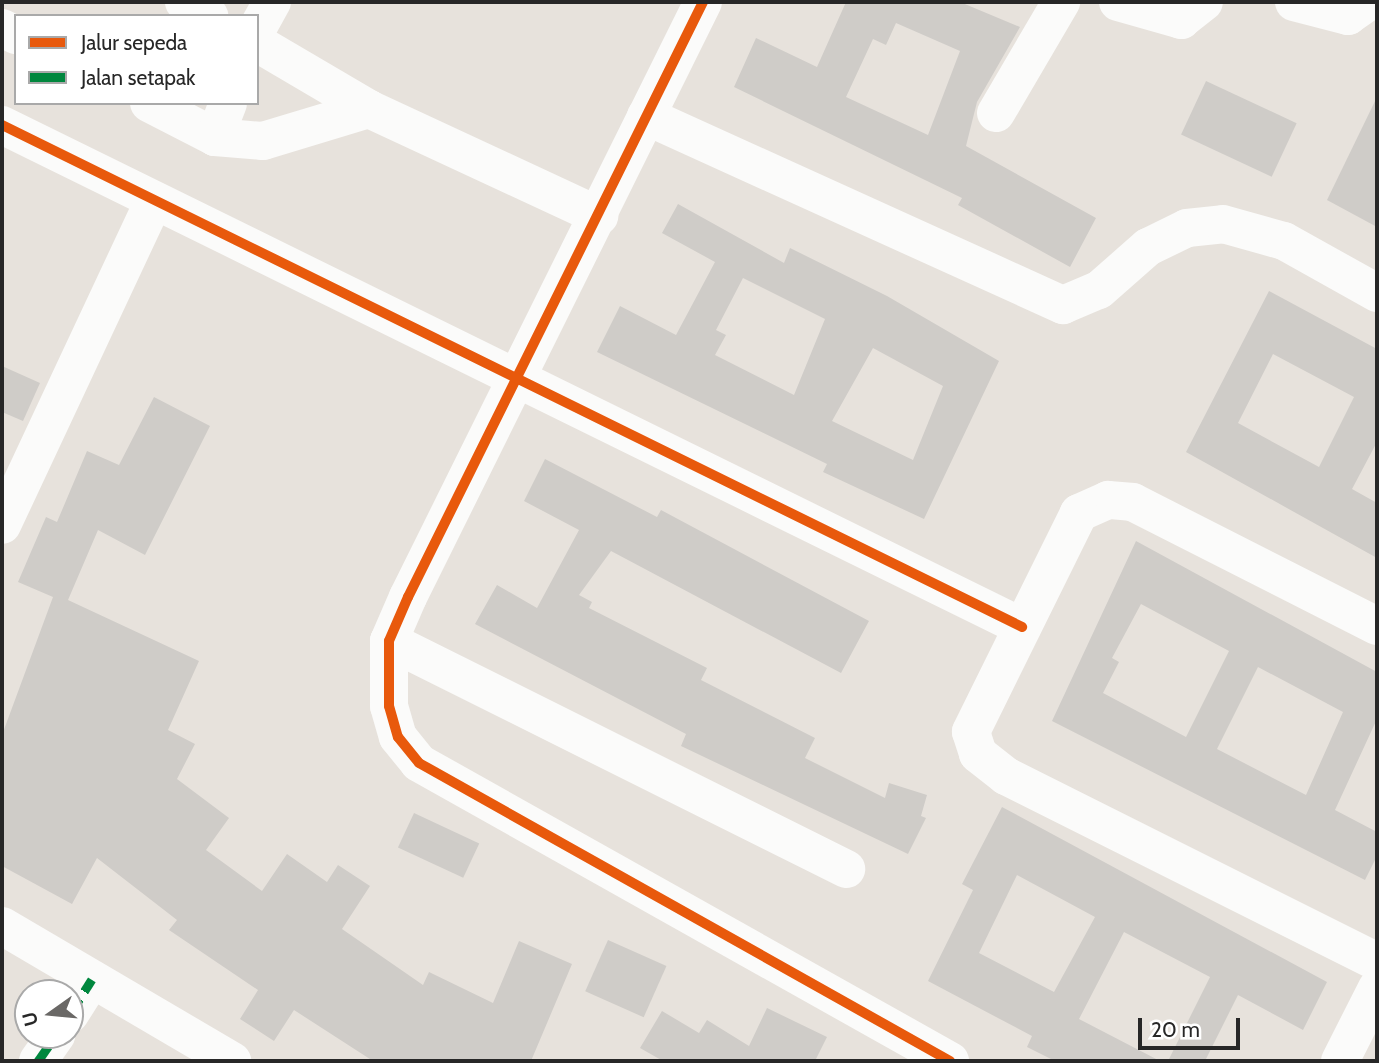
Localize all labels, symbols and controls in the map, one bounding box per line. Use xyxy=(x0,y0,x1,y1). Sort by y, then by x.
legend xyxy=(14,14,259,105)
text: Jalur sepeda xyxy=(81,30,187,55)
text: Jalan setapak xyxy=(81,65,196,90)
north arrow xyxy=(14,979,84,1049)
scale bar xyxy=(1141,1004,1242,1048)
text: U xyxy=(17,1009,43,1029)
text: 20 m xyxy=(1151,1017,1200,1042)

